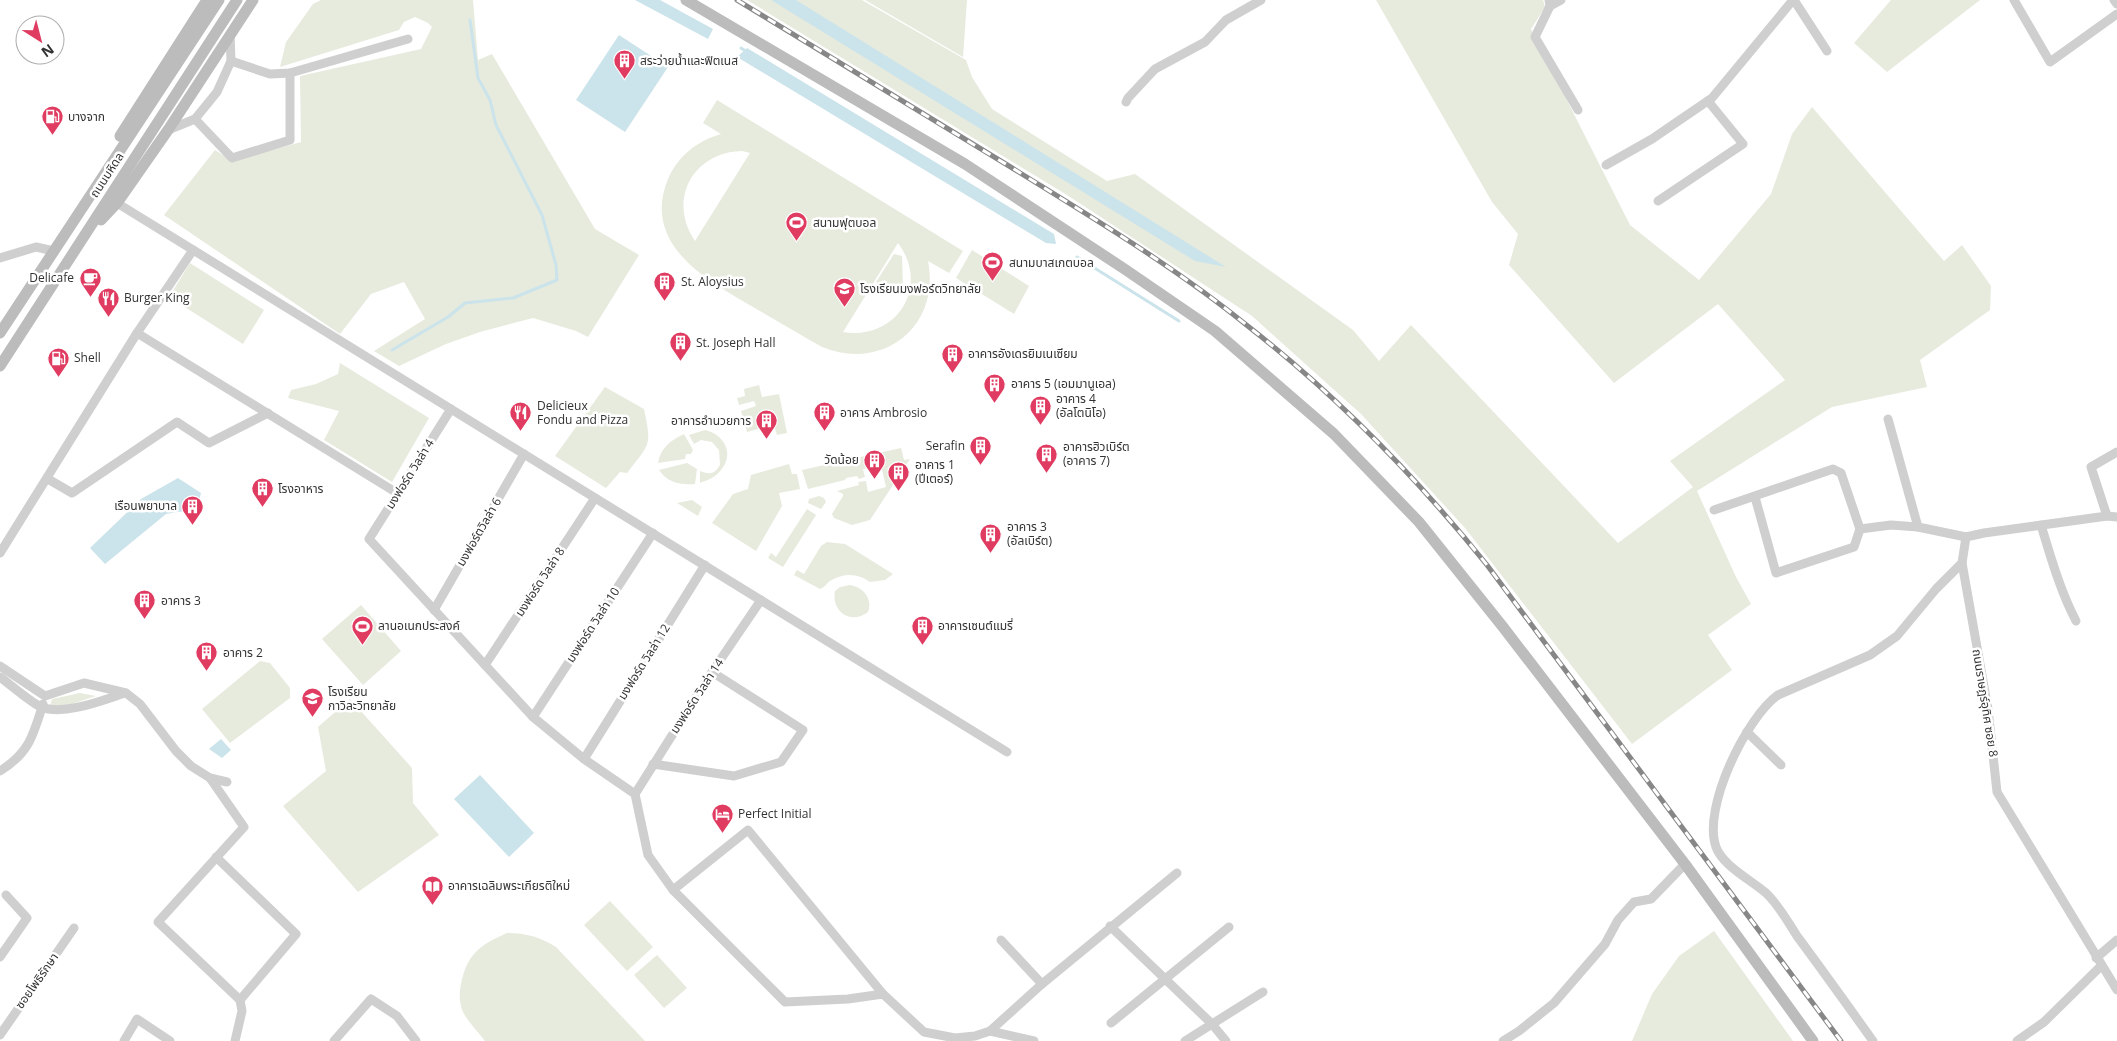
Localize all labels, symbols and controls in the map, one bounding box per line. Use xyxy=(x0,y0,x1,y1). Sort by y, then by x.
north arrow xyxy=(15,15,65,65)
text: N xyxy=(38,40,58,62)
building icon: สระว่ายน้ำและฟิตเนส xyxy=(612,49,636,80)
place label: สระว่ายน้ำและฟิตเนส xyxy=(640,52,738,69)
fuel station icon: บางจาก xyxy=(40,105,64,136)
place label: บางจาก xyxy=(68,108,105,125)
street label: ถนนมหิดล xyxy=(86,149,127,201)
sports icon: สนามฟุตบอล xyxy=(785,211,809,242)
place label: สนามฟุตบอล xyxy=(813,214,876,231)
sports icon: สนามบาสเกตบอล xyxy=(981,251,1005,282)
place label: สนามบาสเกตบอล xyxy=(1009,254,1094,271)
cafe icon: Delicafe xyxy=(78,266,102,297)
place label: Delicafe xyxy=(29,269,74,286)
building icon: St. Aloysius xyxy=(653,270,677,301)
place label: St. Aloysius xyxy=(681,273,744,290)
school or university icon: โรงเรียนมงฟอร์ตวิทยาลัย xyxy=(832,277,856,308)
place label: โรงเรียนมงฟอร์ตวิทยาลัย xyxy=(860,280,981,297)
restaurant icon: Burger King xyxy=(96,286,120,317)
place label: Burger King xyxy=(124,289,190,306)
building icon: St. Joseph Hall xyxy=(668,331,692,362)
place label: St. Joseph Hall xyxy=(696,334,775,351)
building icon: อาคารอังเดรยิมเนเซียม xyxy=(940,342,964,373)
place label: อาคารอังเดรยิมเนเซียม xyxy=(968,345,1078,362)
fuel station icon: Shell xyxy=(46,346,70,377)
place label: Shell xyxy=(74,349,101,366)
building icon: อาคาร 5 (เอมมานูเอล) xyxy=(983,372,1007,403)
place label: อาคาร 5 (เอมมานูเอล) xyxy=(1011,375,1116,392)
place label: อาคาร 4 (อัลโตนิโอ) xyxy=(1056,390,1106,421)
building icon: อาคาร 4 (อัลโตนิโอ) xyxy=(1028,394,1052,425)
place label: Delicieux Fondu and Pizza xyxy=(537,397,628,428)
restaurant icon: Delicieux Fondu and Pizza xyxy=(509,401,533,432)
building icon: อาคาร Ambrosio xyxy=(812,401,836,432)
place label: อาคาร Ambrosio xyxy=(840,404,927,421)
building icon: อาคารอำนวยการ xyxy=(755,409,779,440)
place label: อาคารอำนวยการ xyxy=(671,412,751,429)
building icon: Serafin xyxy=(969,434,993,465)
street label: มงฟอร์ด วิลล่า 4 xyxy=(381,435,438,512)
place label: Serafin xyxy=(926,437,965,454)
place label: อาคารฮิวเบิร์ต (อาคาร 7) xyxy=(1063,438,1130,469)
building icon: อาคารฮิวเบิร์ต (อาคาร 7) xyxy=(1035,442,1059,473)
building icon: วัดน้อย xyxy=(863,448,887,479)
place label: วัดน้อย xyxy=(824,451,859,468)
place label: อาคาร 1 (ปีเตอร์) xyxy=(915,456,955,487)
building icon: อาคาร 1 (ปีเตอร์) xyxy=(887,460,911,491)
building icon: โรงอาหาร xyxy=(250,477,274,508)
place label: โรงอาหาร xyxy=(278,480,324,497)
building icon: เรือนพยาบาล xyxy=(181,494,205,525)
street label: มงฟอร์ตวิลล่า 6 xyxy=(452,494,505,569)
place label: เรือนพยาบาล xyxy=(114,497,177,514)
place label: อาคาร 3 (อัลเบิร์ต) xyxy=(1007,518,1052,549)
building icon: อาคาร 3 (อัลเบิร์ต) xyxy=(979,522,1003,553)
street label: มงฟอร์ด วิลล่า 8 xyxy=(511,544,568,620)
street label: มงฟอร์ด วิลล่า 10 xyxy=(562,584,623,666)
building icon: อาคาร 3 xyxy=(133,589,157,620)
place label: อาคาร 3 xyxy=(161,592,201,609)
sports icon: ลานอเนกประสงค์ xyxy=(350,614,374,645)
building icon: อาคารเซนต์แมรี่ xyxy=(910,614,934,645)
place label: ลานอเนกประสงค์ xyxy=(378,617,460,634)
place label: อาคารเซนต์แมรี่ xyxy=(938,617,1013,634)
street label: มงฟอร์ด วิลล่า 12 xyxy=(613,620,674,703)
building icon: อาคาร 2 xyxy=(195,641,219,672)
place label: อาคาร 2 xyxy=(223,644,263,661)
street label: ถนนราษฎร์อุทิศ ซอย 8 xyxy=(1969,648,2002,758)
street label: มงฟอร์ด วิลล่า 14 xyxy=(666,655,727,737)
place label: โรงเรียน กาวิละวิทยาลัย xyxy=(328,683,396,714)
school or university icon: โรงเรียน กาวิละวิทยาลัย xyxy=(300,687,324,718)
hotel icon: Perfect Initial xyxy=(710,802,734,833)
place label: Perfect Initial xyxy=(738,805,812,822)
library icon: อาคารเฉลิมพระเกียรติใหม่ xyxy=(420,874,444,905)
place label: อาคารเฉลิมพระเกียรติใหม่ xyxy=(448,877,570,894)
street label: ซอยโพธิรักษา xyxy=(11,949,62,1012)

